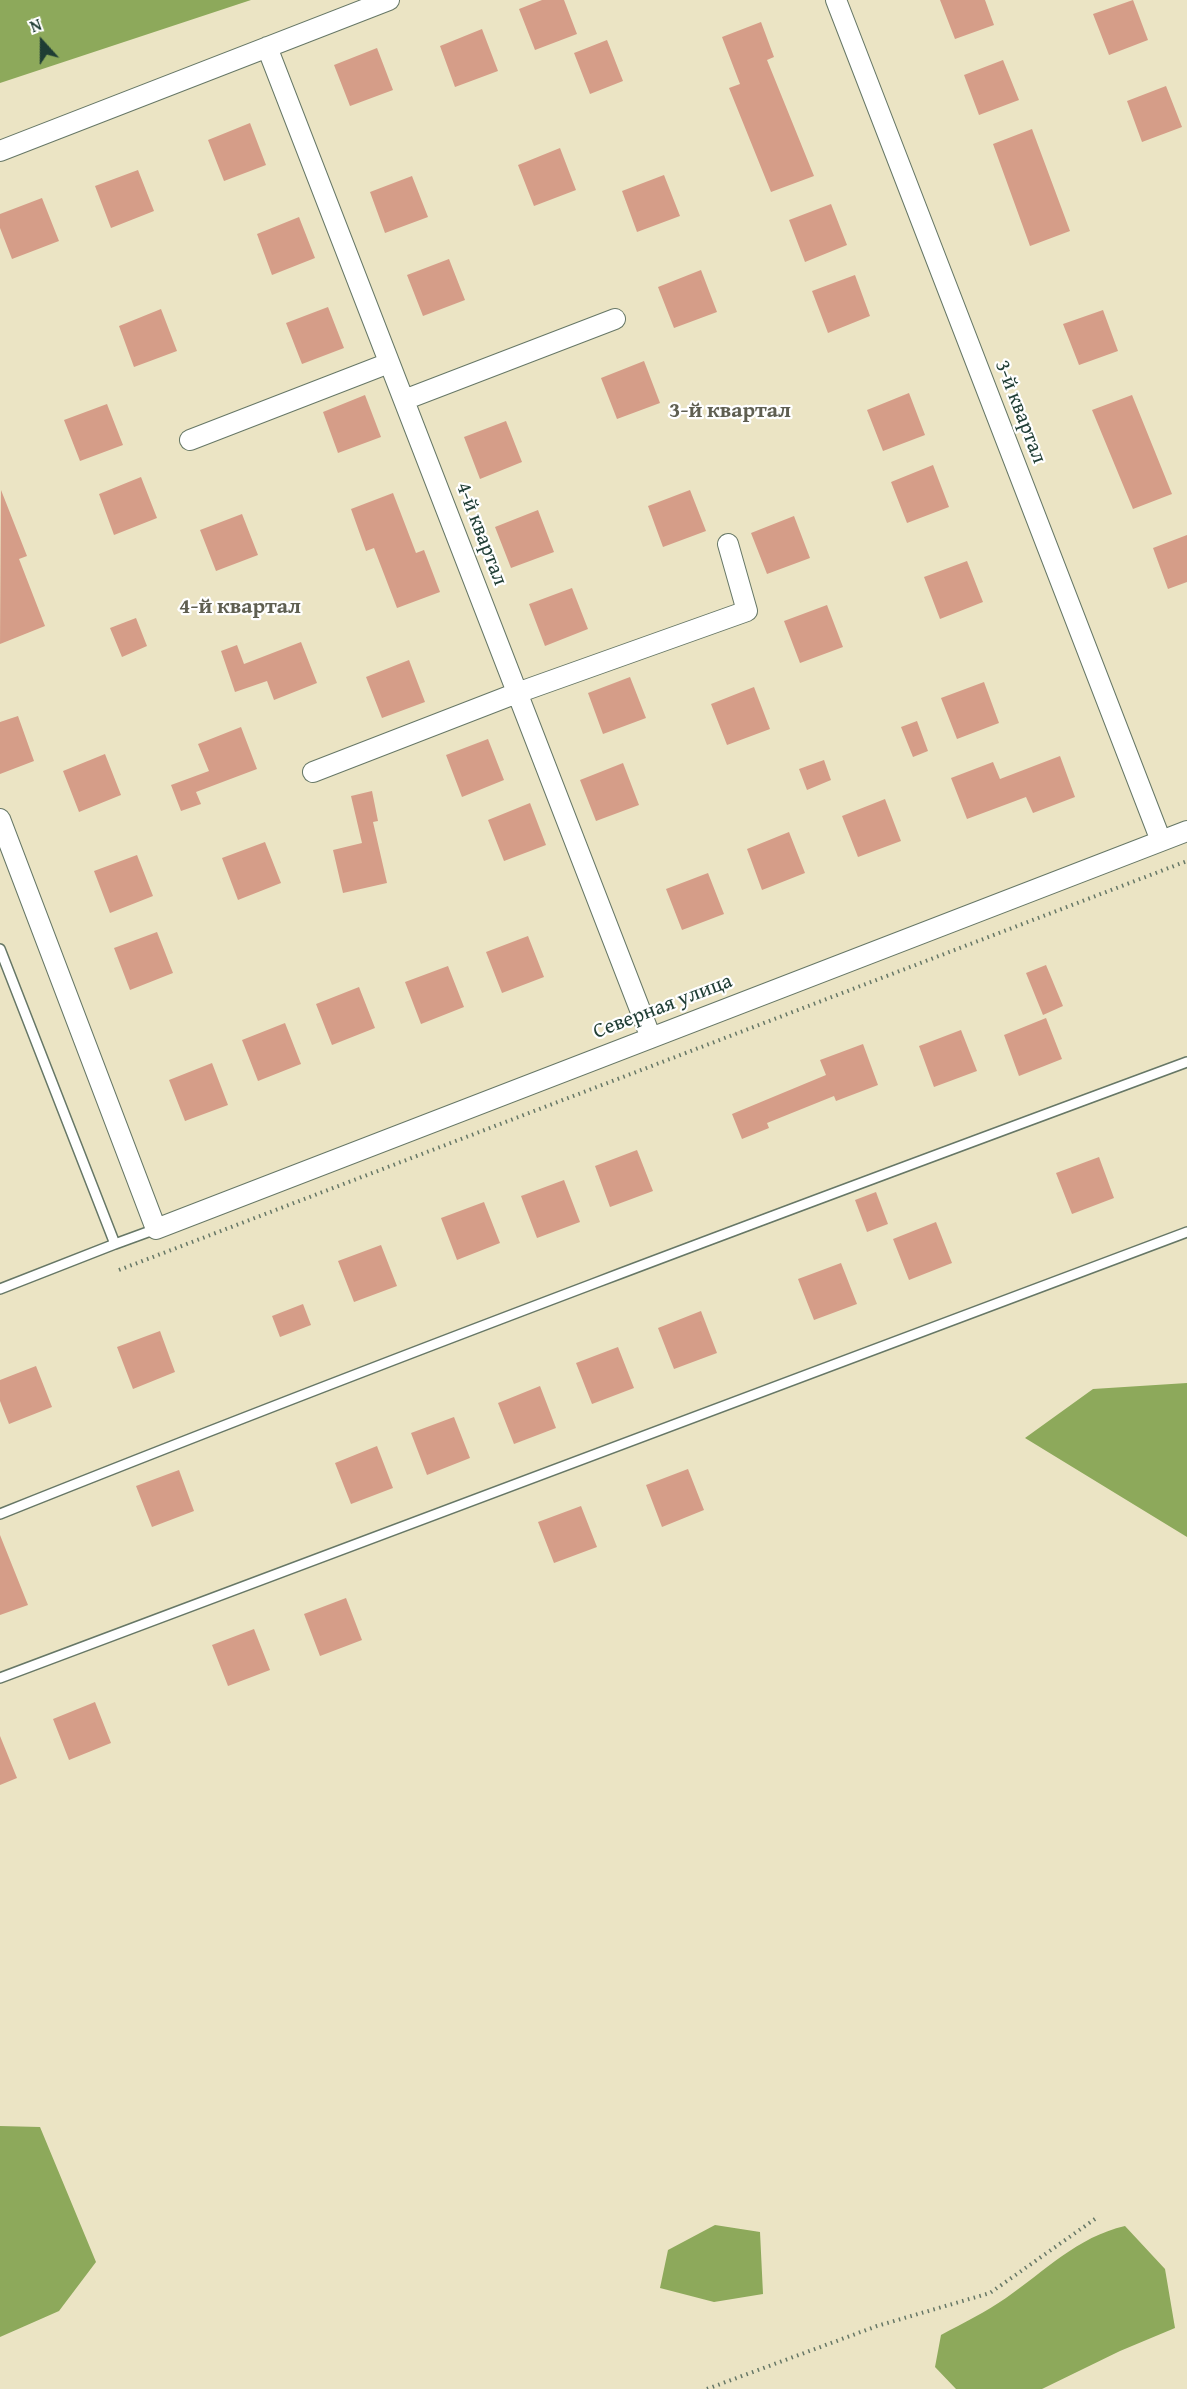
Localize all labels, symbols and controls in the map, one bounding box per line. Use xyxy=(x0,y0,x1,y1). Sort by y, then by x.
north arrow xyxy=(12,12,72,72)
text: N xyxy=(26,12,45,38)
street label: 3-й квартал xyxy=(989,357,1051,467)
district label: 3-й квартал xyxy=(669,398,791,424)
street label: 4-й квартал xyxy=(450,479,512,589)
district label: 4-й квартал xyxy=(179,594,301,620)
street label: Северная улица xyxy=(590,969,736,1045)

